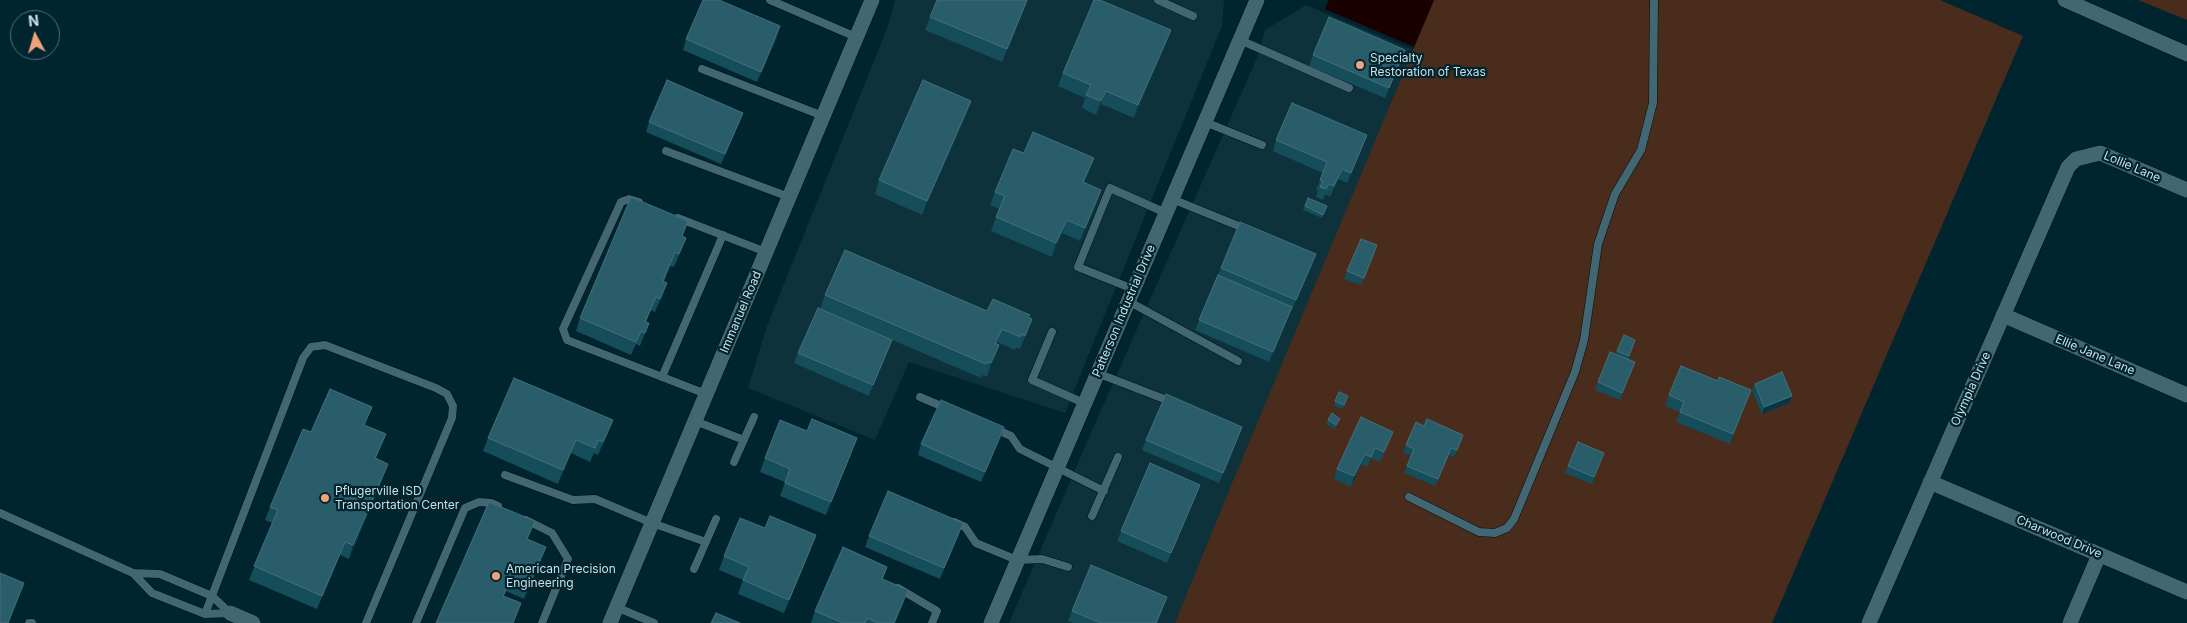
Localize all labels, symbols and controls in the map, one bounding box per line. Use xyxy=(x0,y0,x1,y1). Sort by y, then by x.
north arrow xyxy=(10,10,60,60)
text: N xyxy=(27,12,40,30)
place label: Specialty Restoration of Texas xyxy=(1370,51,1486,79)
marker: Specialty Restoration of Texas xyxy=(1354,59,1366,71)
street label: Lollie Lane xyxy=(2101,149,2163,185)
street label: Patterson Industrial Drive xyxy=(1089,242,1159,380)
street label: Immanuel Road xyxy=(717,269,765,355)
street label: Ellie Jane Lane xyxy=(2053,332,2137,378)
street label: Olympia Drive xyxy=(1948,350,1994,428)
place label: Pflugerville ISD Transportation Center xyxy=(335,484,459,512)
marker: Pflugerville ISD Transportation Center xyxy=(319,492,331,504)
street label: Charwood Drive xyxy=(2014,512,2104,562)
place label: American Precision Engineering xyxy=(506,562,616,590)
marker: American Precision Engineering xyxy=(490,570,502,582)

